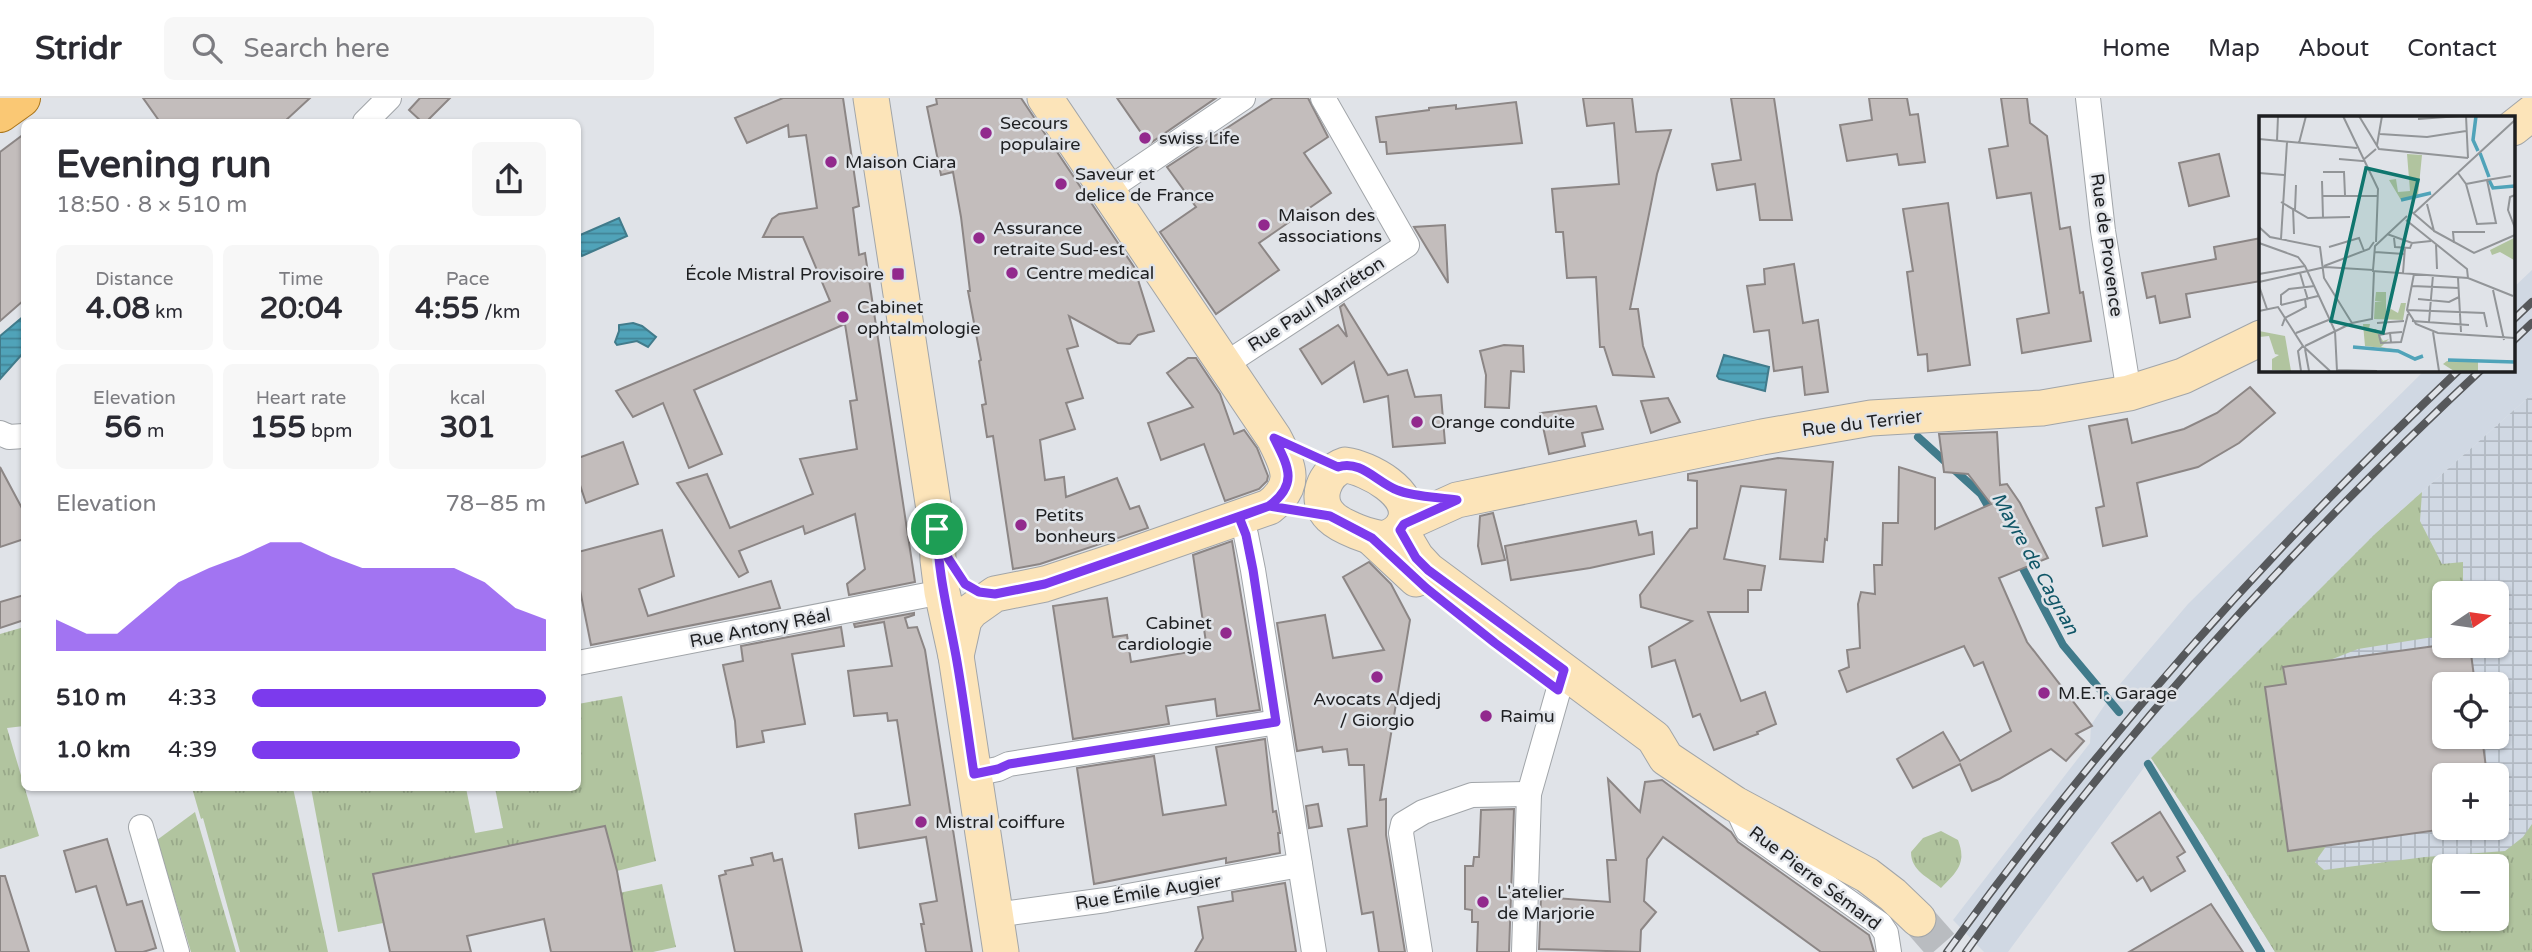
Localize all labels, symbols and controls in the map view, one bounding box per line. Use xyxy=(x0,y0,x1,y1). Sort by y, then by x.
search box xyxy=(164,17,654,80)
text: Stridr xyxy=(35,29,122,68)
icon: search xyxy=(188,29,226,67)
text: Search here xyxy=(244,33,390,64)
text: Home xyxy=(2102,34,2170,63)
text: Map xyxy=(2208,34,2260,63)
text: About xyxy=(2298,34,2369,63)
text: Contact xyxy=(2407,34,2497,63)
place label: Secours populaire xyxy=(1000,112,1081,155)
inset map xyxy=(2259,116,2514,371)
marker: Secours populaire xyxy=(978,125,994,141)
place label: swiss Life xyxy=(1159,127,1240,149)
marker: swiss Life xyxy=(1137,130,1153,146)
text: Evening run xyxy=(56,142,271,188)
button: share xyxy=(472,142,546,216)
place label: Maison Ciara xyxy=(845,151,956,173)
marker: Maison Ciara xyxy=(823,154,839,170)
place label: Saveur et delice de France xyxy=(1075,163,1214,206)
street label: Rue de Provence xyxy=(2086,172,2128,318)
marker: Saveur et delice de France xyxy=(1053,176,1069,192)
text: 18:50 · 8 × 510 m xyxy=(56,191,247,219)
place label: Maison des associations xyxy=(1278,204,1382,247)
place label: Assurance retraite Sud-est xyxy=(993,217,1125,260)
marker: Maison des associations xyxy=(1256,217,1272,233)
marker: Assurance retraite Sud-est xyxy=(971,230,987,246)
street label: Rue Paul Mariéton xyxy=(1244,252,1388,356)
place label: Centre medical xyxy=(1026,262,1154,284)
place label: École Mistral Provisoire xyxy=(685,263,884,285)
marker: Centre medical xyxy=(1004,265,1020,281)
marker: École Mistral Provisoire xyxy=(890,266,906,282)
text: Distance xyxy=(95,268,173,290)
text: Time xyxy=(279,268,323,290)
text: Pace xyxy=(446,268,490,290)
text: 4.08 xyxy=(86,290,150,327)
text: 20:04 xyxy=(259,290,343,327)
text: 4:55 xyxy=(415,290,479,327)
place label: Cabinet ophtalmologie xyxy=(857,296,980,339)
text: km xyxy=(150,301,183,323)
text: /km xyxy=(479,301,520,323)
marker: Cabinet ophtalmologie xyxy=(835,309,851,325)
text: Elevation xyxy=(93,387,176,409)
text: Heart rate xyxy=(256,387,346,409)
text: kcal xyxy=(450,387,486,409)
street label: Rue du Terrier xyxy=(1801,405,1923,441)
text: 56 xyxy=(104,409,142,446)
text: 155 xyxy=(250,409,306,446)
text: 301 xyxy=(439,409,496,446)
place label: Orange conduite xyxy=(1431,411,1575,433)
marker: Orange conduite xyxy=(1409,414,1425,430)
text: m xyxy=(142,420,164,442)
text: bpm xyxy=(306,420,352,442)
water label: Mayre de Cagnan xyxy=(1987,489,2084,639)
text: Elevation xyxy=(56,490,157,518)
text: 78–85 m xyxy=(445,490,546,518)
pin xyxy=(907,499,967,559)
place label: Petits bonheurs xyxy=(1035,504,1116,547)
icon: arrive xyxy=(918,510,956,548)
marker: Petits bonheurs xyxy=(1013,517,1029,533)
north arrow xyxy=(2432,581,2510,658)
map controls xyxy=(2432,581,2509,931)
street label: Rue Antony Réal xyxy=(688,604,832,652)
place label: Cabinet cardiologie xyxy=(1117,612,1212,655)
marker: Cabinet cardiologie xyxy=(1218,625,1234,641)
marker: Avocats Adjedj / Giorgio xyxy=(1369,669,1385,685)
button: locate xyxy=(2432,672,2509,749)
place label: M.E.T. Garage xyxy=(2058,682,2177,704)
text: 510 m xyxy=(56,684,126,712)
text: 4:33 xyxy=(168,684,217,712)
marker: M.E.T. Garage xyxy=(2036,685,2052,701)
place label: Avocats Adjedj / Giorgio xyxy=(1313,688,1441,731)
place label: Raimu xyxy=(1500,705,1555,727)
marker: Raimu xyxy=(1478,708,1494,724)
text: 1.0 km xyxy=(56,736,131,764)
text: 4:39 xyxy=(168,736,217,764)
button: + xyxy=(2432,763,2509,840)
place label: Mistral coiffure xyxy=(935,811,1065,833)
marker: Mistral coiffure xyxy=(913,814,929,830)
street label: Rue Pierre Sémard xyxy=(1745,821,1885,935)
button: − xyxy=(2432,854,2509,931)
street label: Rue Émile Augier xyxy=(1073,870,1223,914)
place label: L'atelier de Marjorie xyxy=(1497,881,1595,924)
marker: L'atelier de Marjorie xyxy=(1475,894,1491,910)

